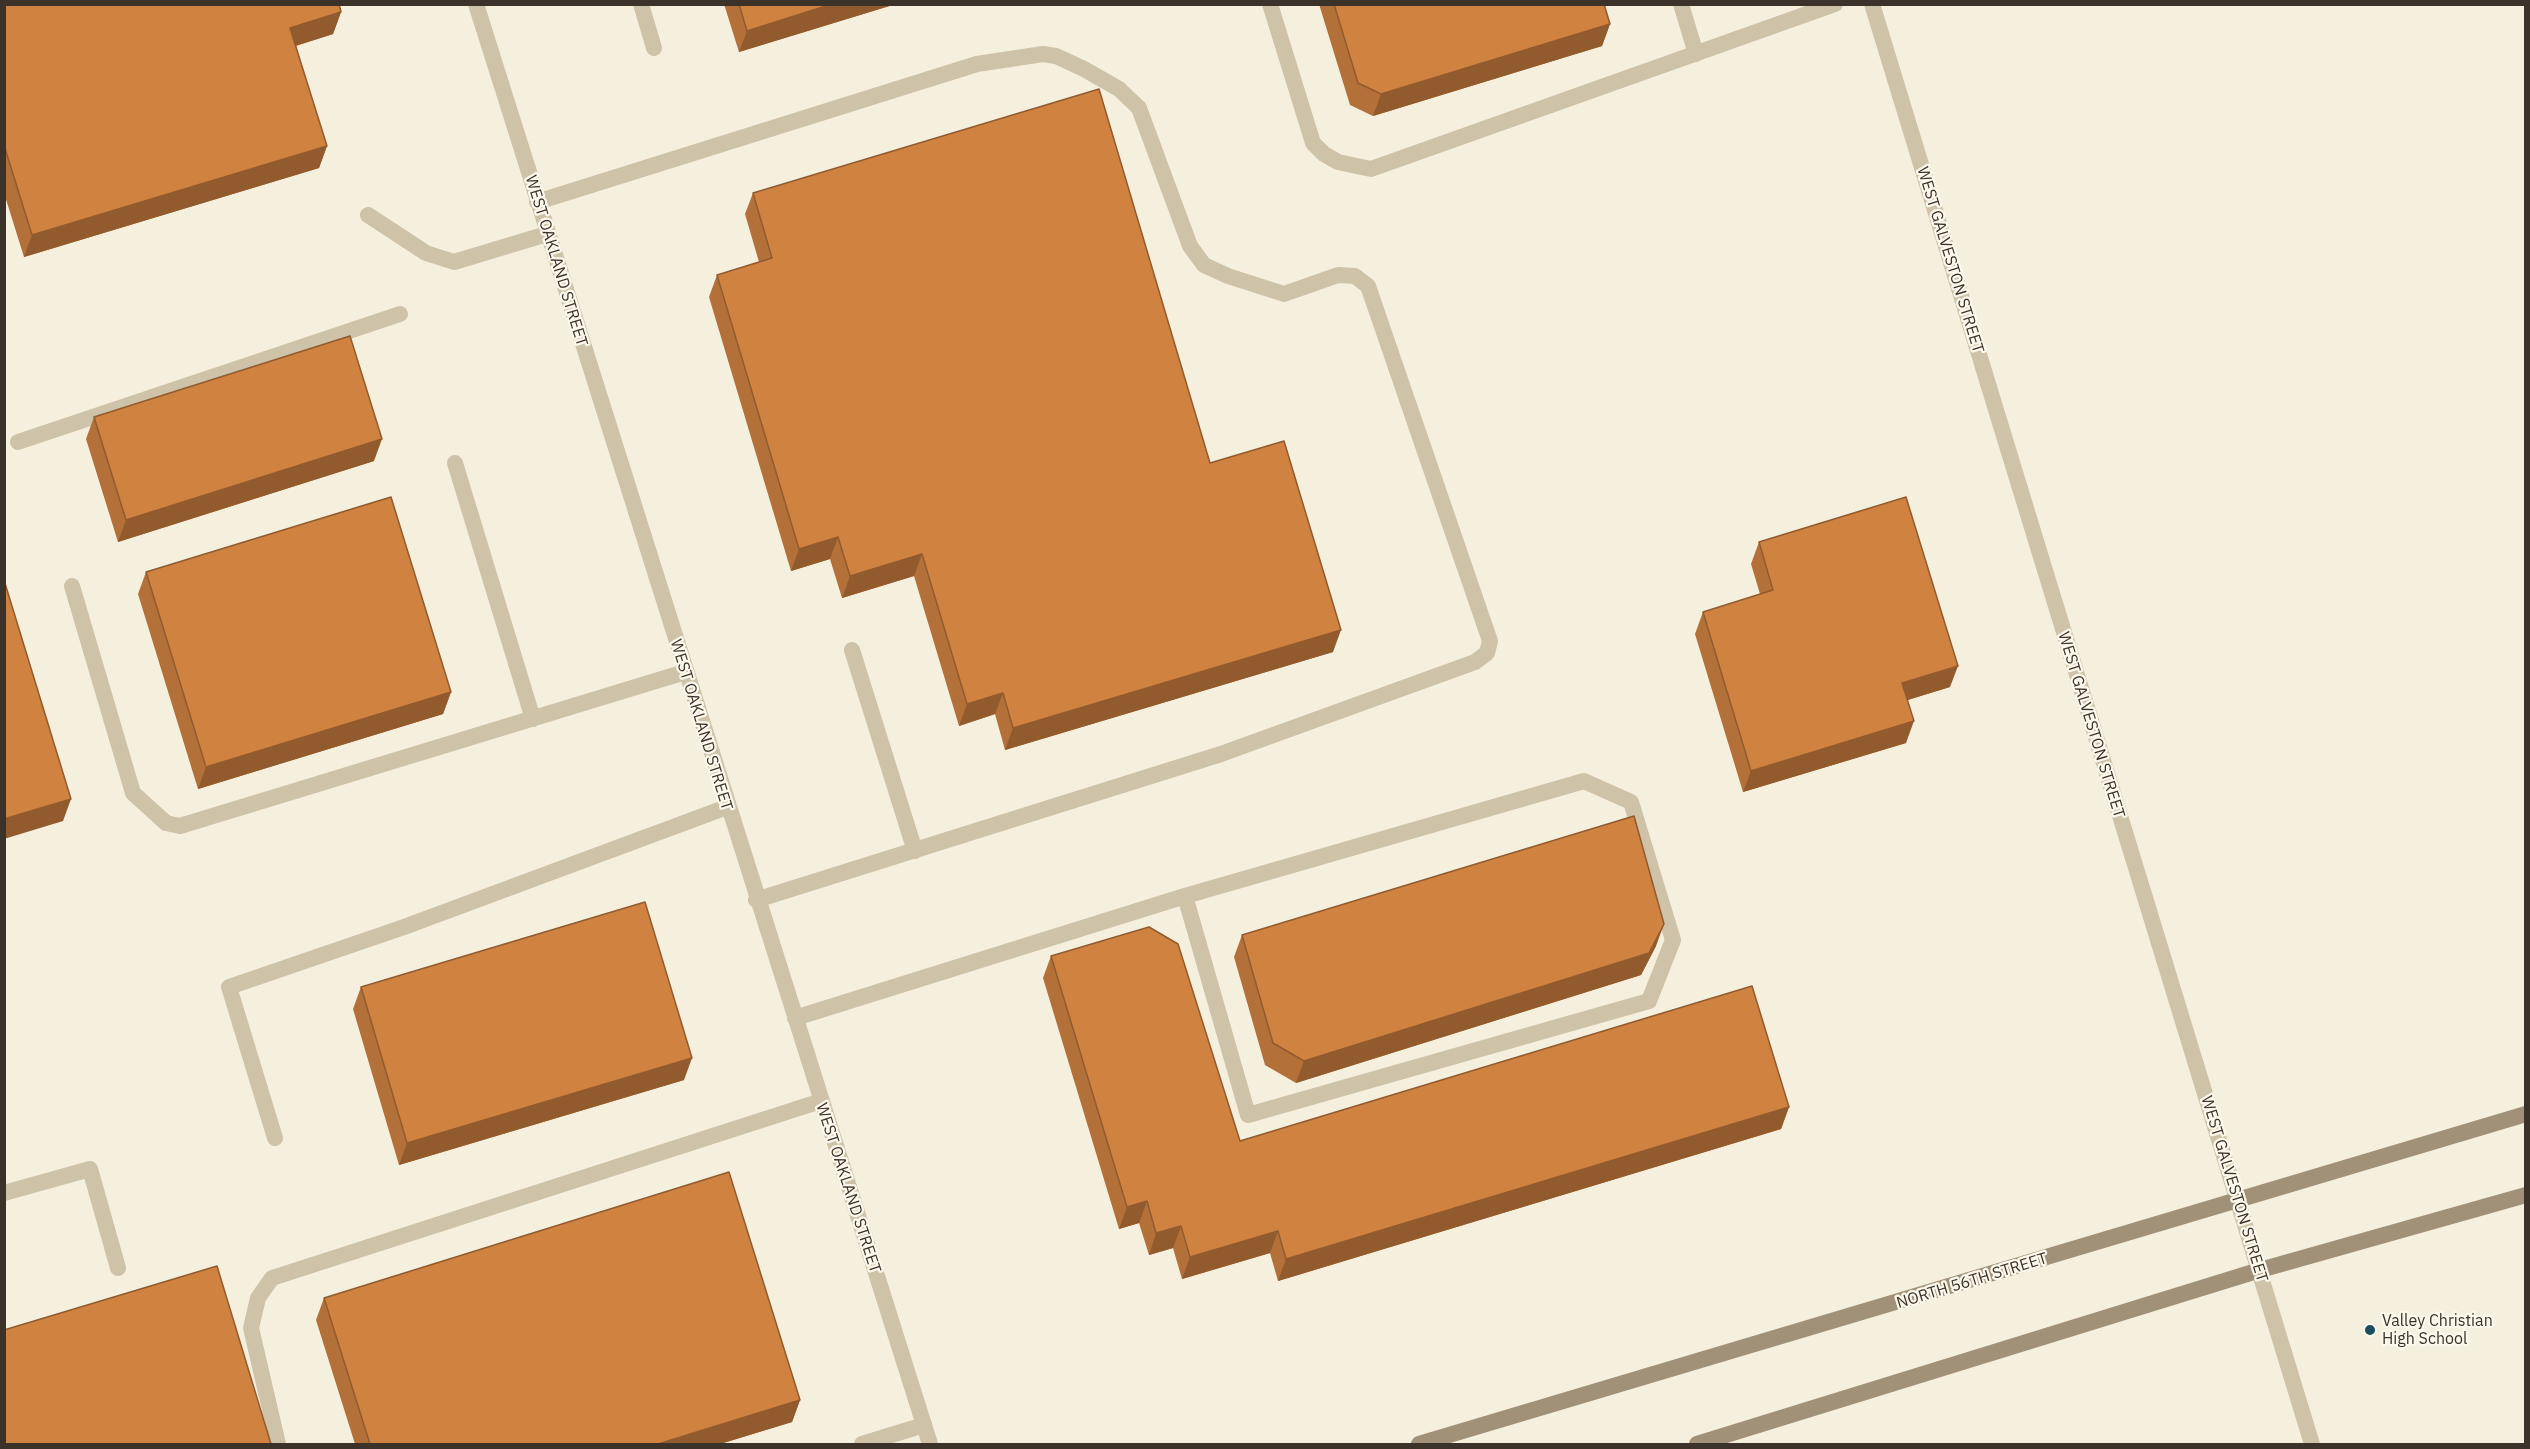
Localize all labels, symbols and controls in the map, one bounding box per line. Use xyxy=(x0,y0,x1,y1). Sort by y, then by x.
street label: WEST GALVESTON STREET xyxy=(1913,165,1987,355)
street label: WEST OAKLAND STREET xyxy=(521,173,591,349)
street label: WEST GALVESTON STREET xyxy=(2054,630,2128,820)
street label: WEST OAKLAND STREET xyxy=(666,637,736,813)
street label: WEST GALVESTON STREET xyxy=(2197,1094,2271,1284)
street label: WEST OAKLAND STREET xyxy=(811,1100,885,1276)
street label: NORTH 56TH STREET xyxy=(1894,1249,2050,1313)
place label: Valley Christian High School xyxy=(2382,1311,2493,1349)
marker: Valley Christian High School xyxy=(2363,1323,2377,1337)

